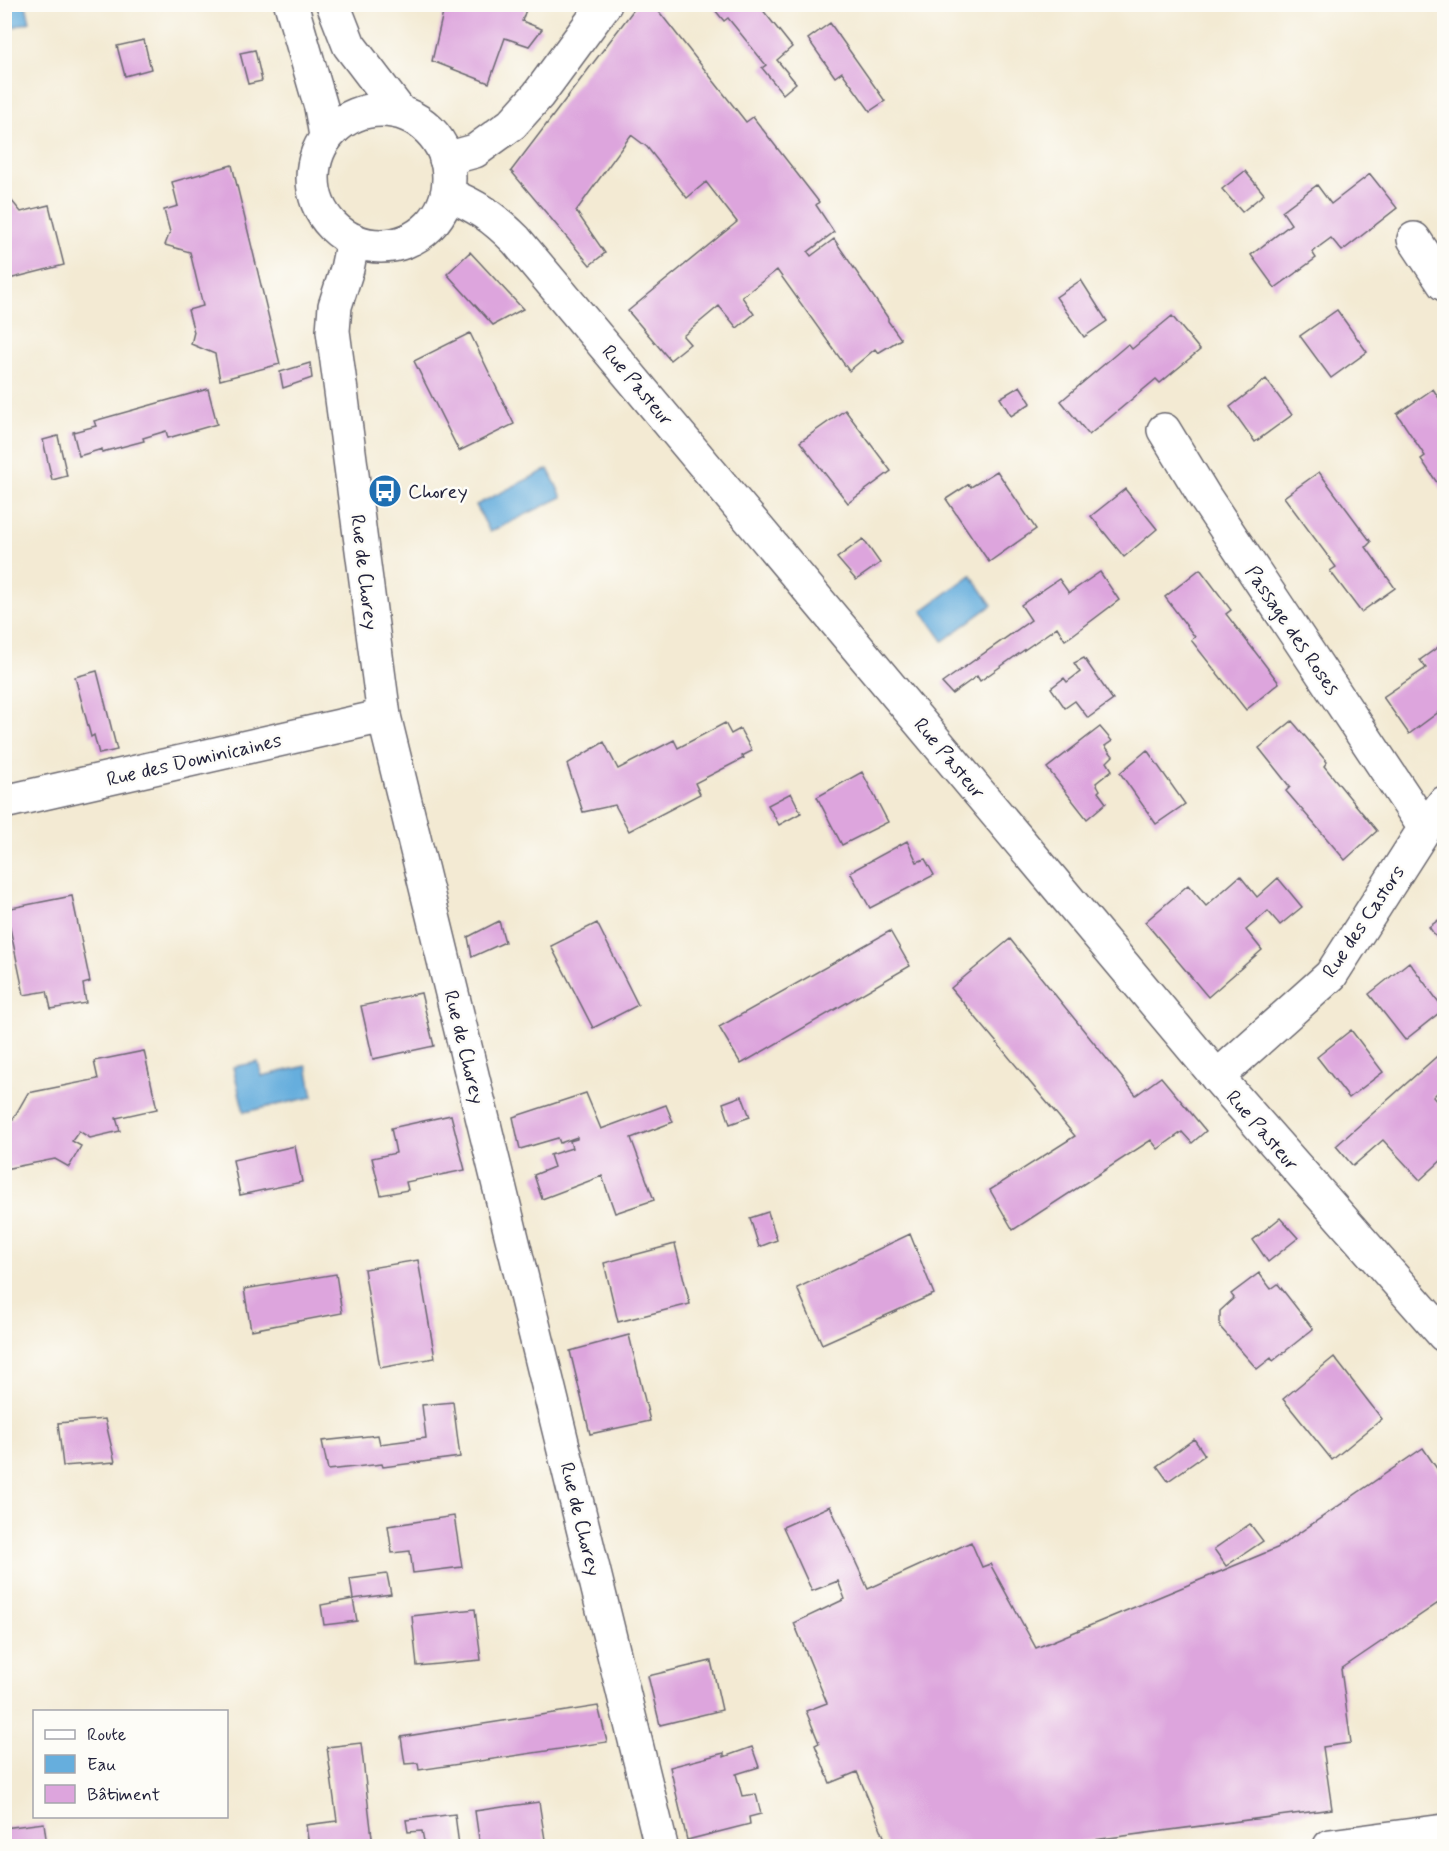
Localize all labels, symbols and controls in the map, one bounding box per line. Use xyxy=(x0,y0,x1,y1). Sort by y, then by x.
street label: Rue Pasteur xyxy=(595,339,679,432)
bus stop icon: Chorey xyxy=(367,473,403,509)
place label: Chorey xyxy=(408,479,468,506)
street label: Rue de Chorey xyxy=(343,513,384,631)
street label: Passage des Roses xyxy=(1238,561,1345,701)
street label: Rue Pasteur xyxy=(907,712,991,805)
street label: Rue des Dominicaines xyxy=(104,727,285,794)
street label: Rue des Castors xyxy=(1317,860,1412,983)
street label: Rue de Chorey xyxy=(436,988,491,1107)
street label: Rue Pasteur xyxy=(1219,1085,1304,1177)
street label: Rue de Chorey xyxy=(552,1460,607,1579)
legend xyxy=(33,1710,228,1818)
text: Route xyxy=(87,1723,126,1747)
text: Eau xyxy=(87,1753,116,1777)
text: Bâtiment xyxy=(87,1783,160,1807)

